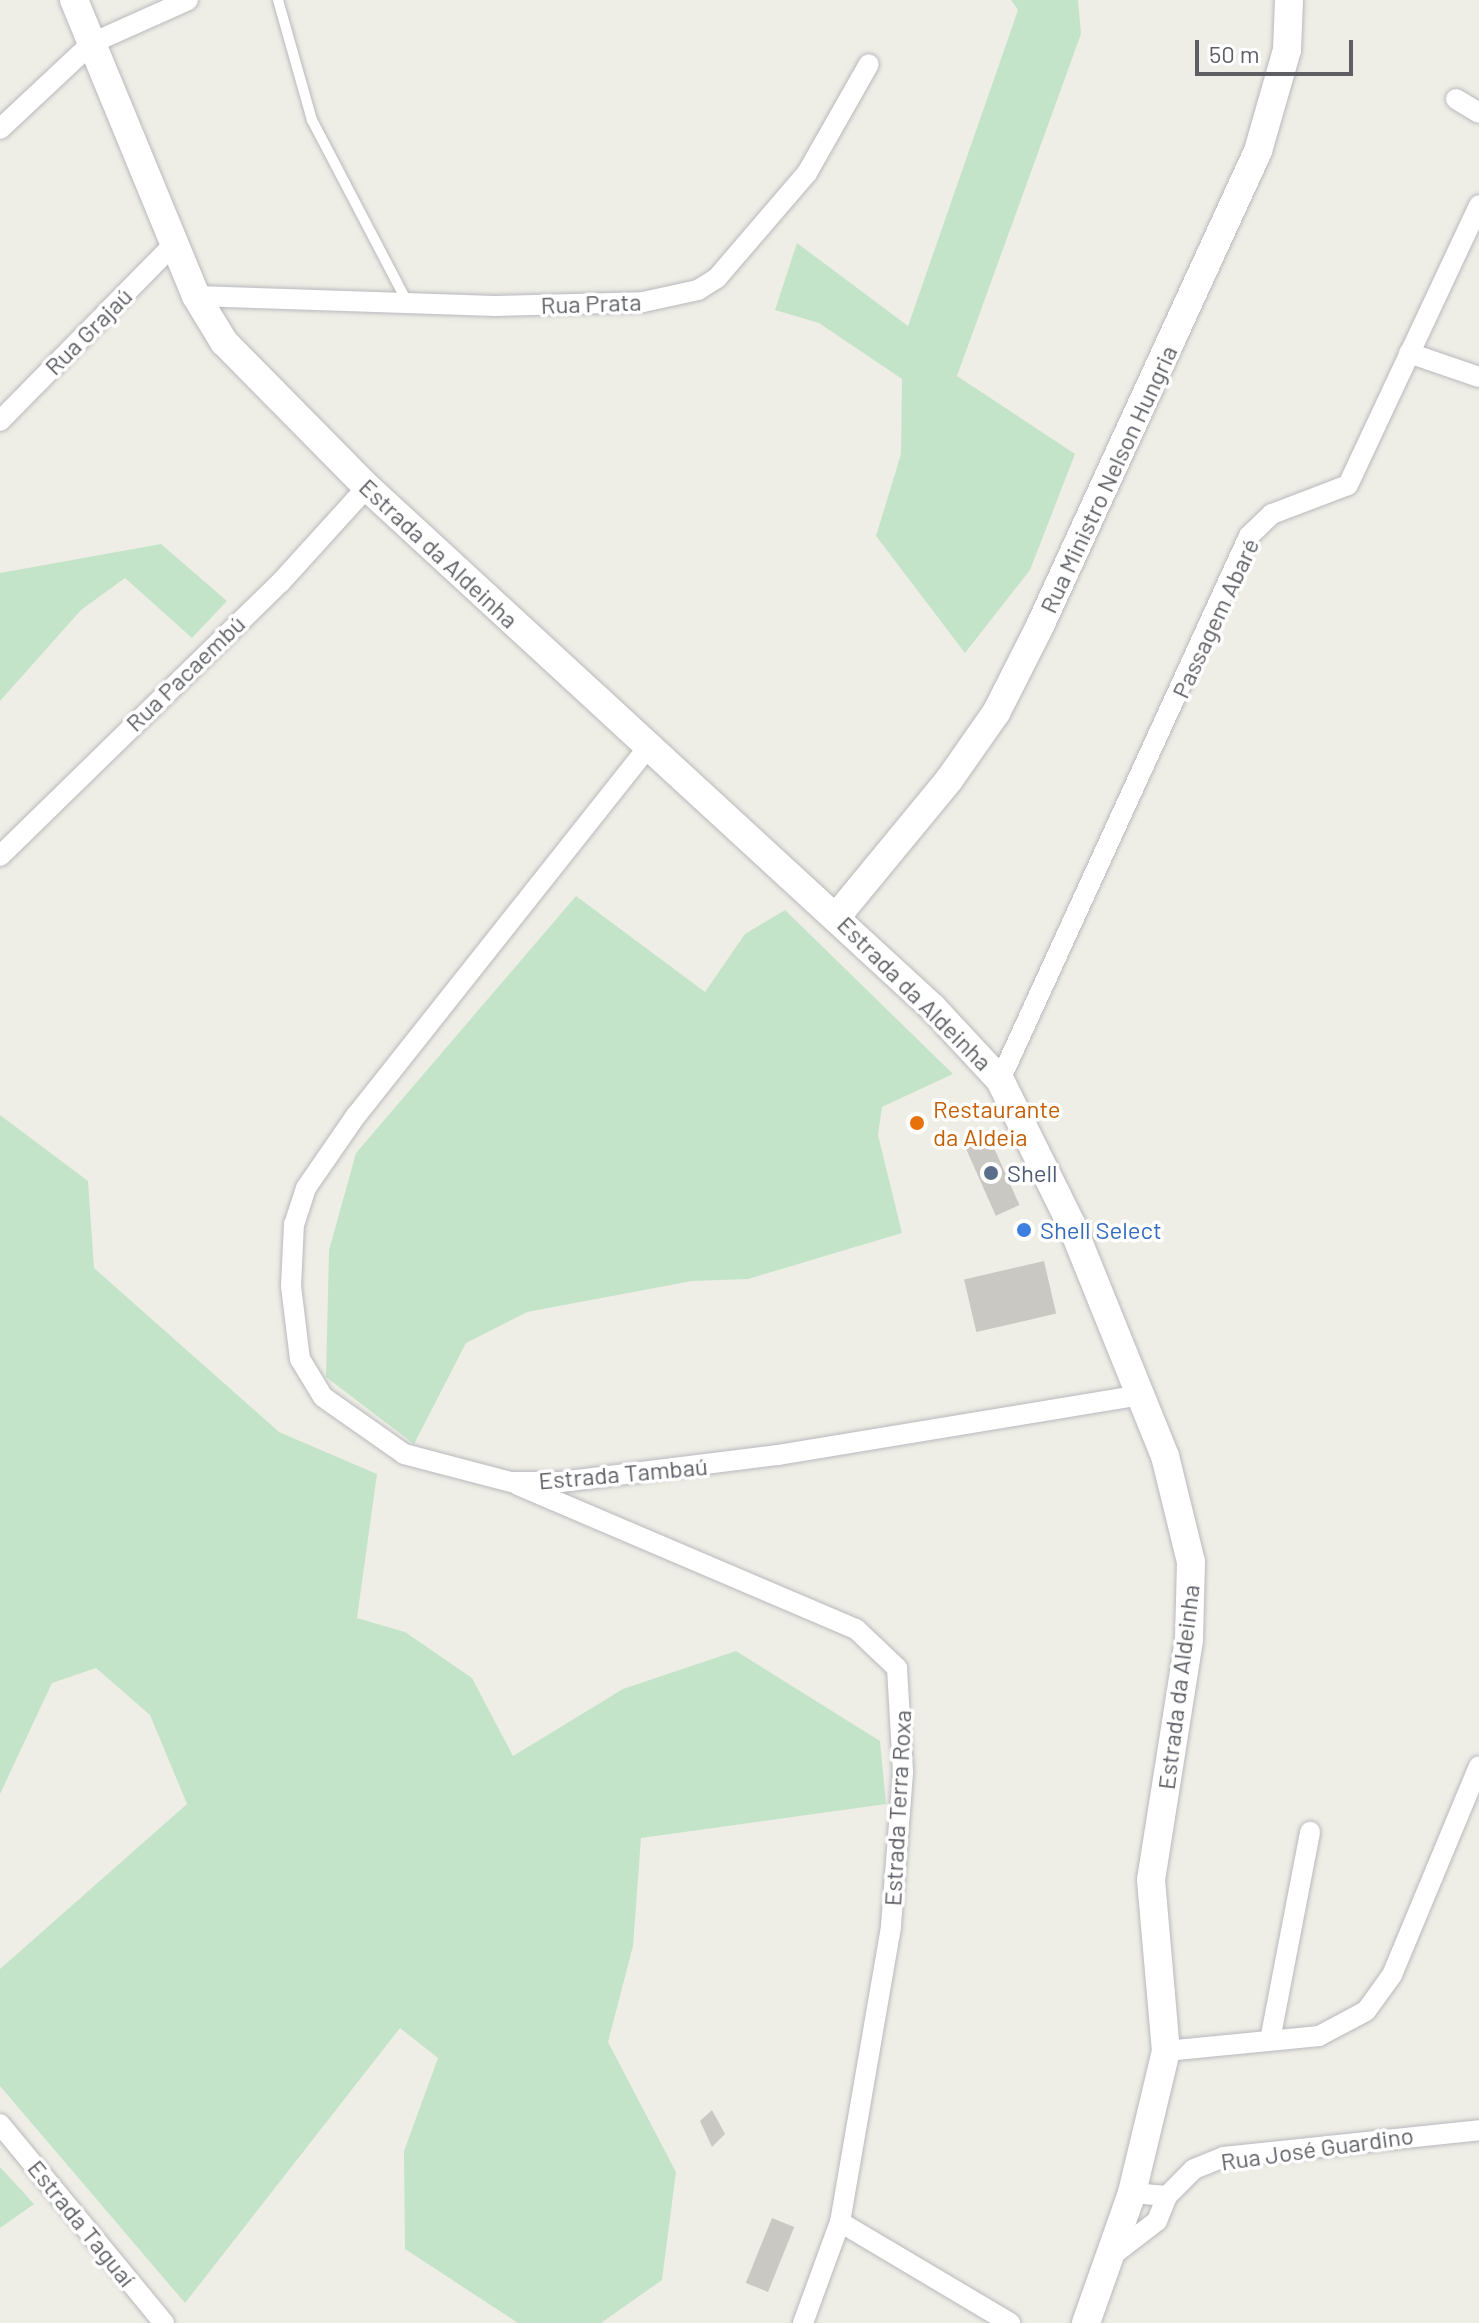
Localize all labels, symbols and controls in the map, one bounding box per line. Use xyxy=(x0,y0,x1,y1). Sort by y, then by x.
scale bar xyxy=(1199,24,1357,74)
text: 50 m xyxy=(1209,39,1260,68)
street label: Rua Grajaú xyxy=(38,281,138,381)
street label: Rua Prata xyxy=(540,287,642,319)
street label: Rua Ministro Nelson Hungria xyxy=(1033,341,1183,617)
street label: Estrada da Aldeinha xyxy=(354,472,524,634)
street label: Passagem Abaré xyxy=(1165,534,1265,702)
street label: Rua Pacaembú xyxy=(119,609,251,737)
street label: Estrada da Aldeinha xyxy=(832,910,998,1076)
place label: Restaurante da Aldeia xyxy=(933,1095,1061,1151)
marker: Restaurante da Aldeia xyxy=(908,1114,926,1132)
place label: Shell xyxy=(1007,1159,1058,1187)
marker: Shell xyxy=(982,1164,1000,1182)
place label: Shell Select xyxy=(1040,1216,1162,1244)
marker: Shell Select xyxy=(1015,1221,1033,1239)
street label: Estrada Tambaú xyxy=(537,1451,709,1495)
street label: Estrada da Aldeinha xyxy=(1151,1583,1205,1791)
street label: Estrada Terra Roxa xyxy=(877,1709,917,1907)
street label: Rua José Guardino xyxy=(1219,2120,1415,2176)
street label: Estrada Taguaí xyxy=(22,2154,142,2292)

